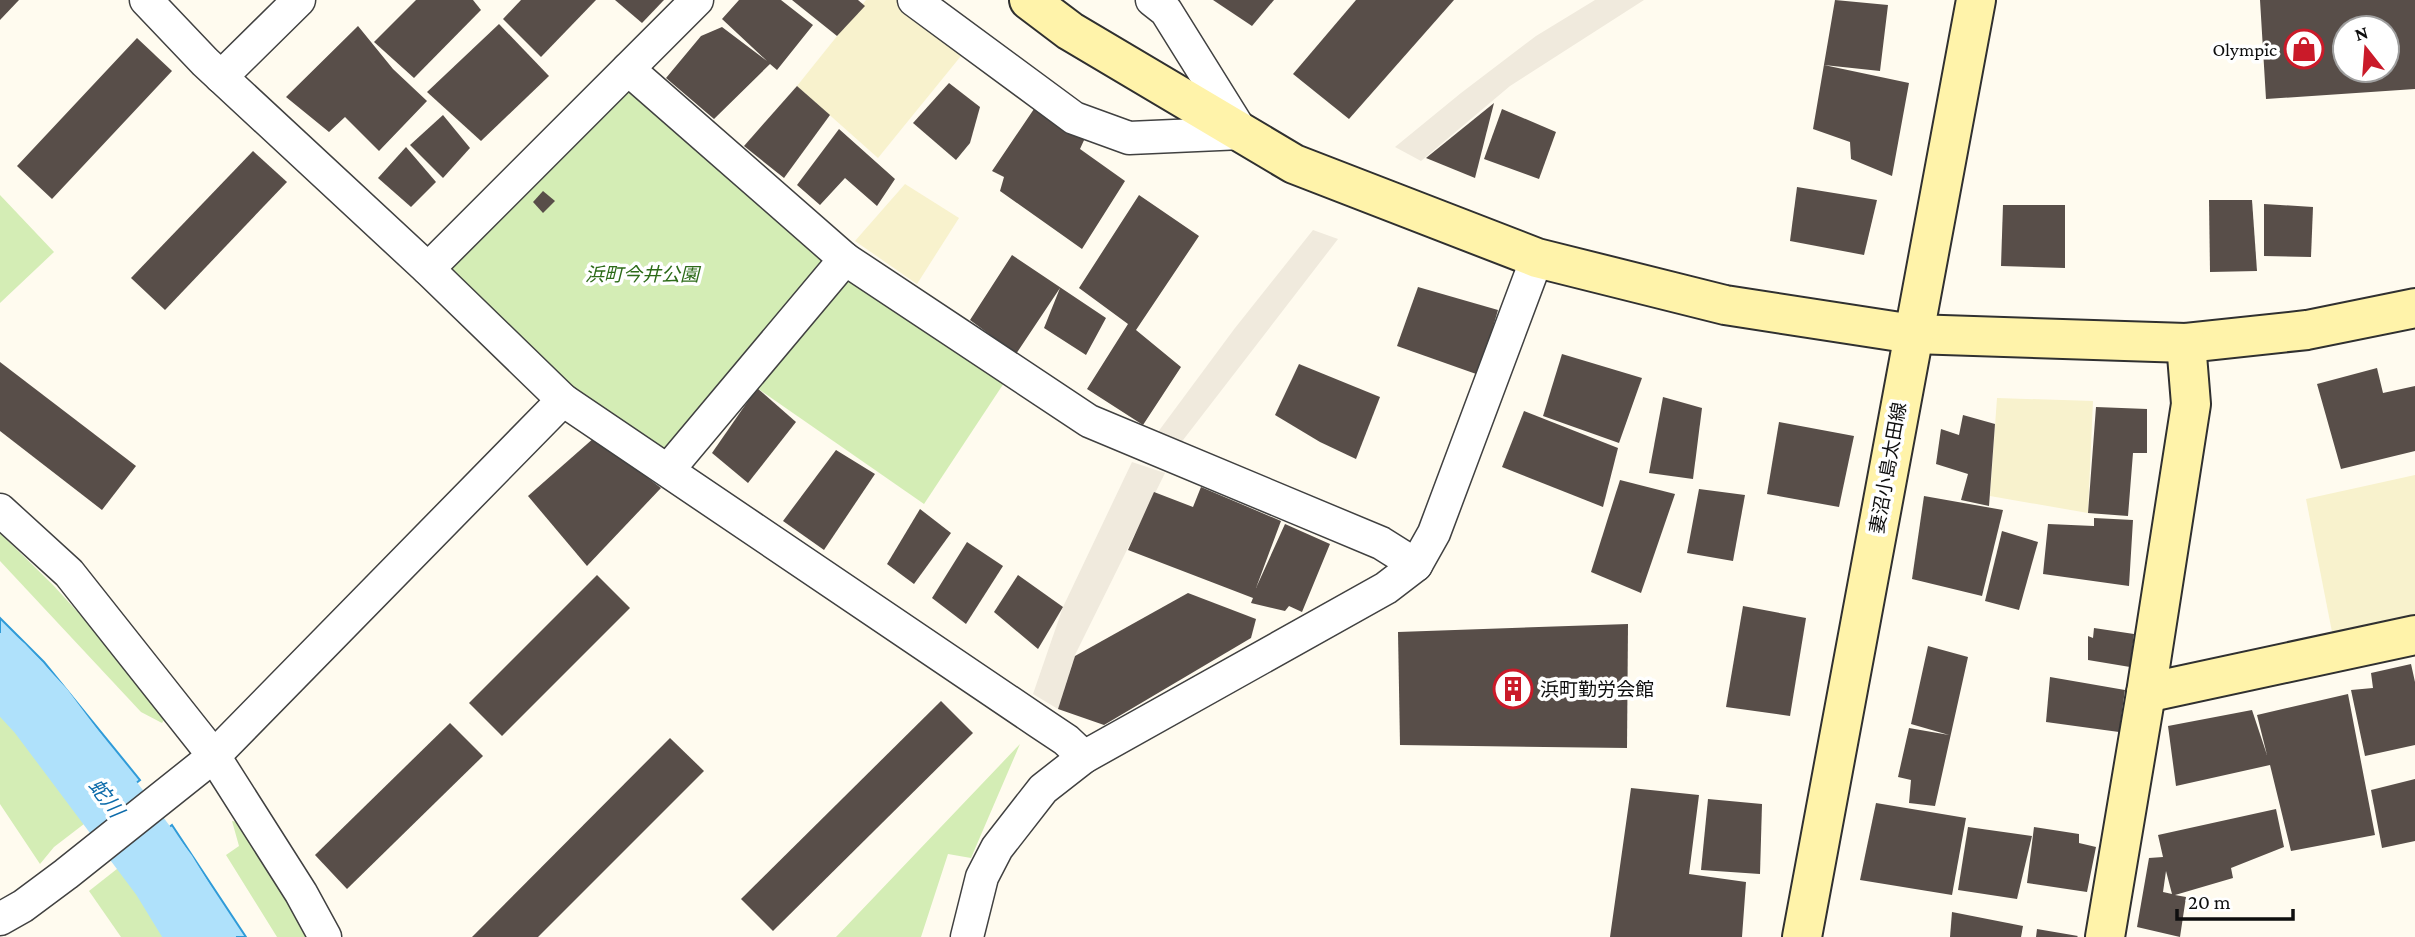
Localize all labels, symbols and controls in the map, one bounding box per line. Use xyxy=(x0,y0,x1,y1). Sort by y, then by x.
north arrow xyxy=(2331,14,2401,84)
text: N xyxy=(2352,21,2370,45)
shop icon: Olympic xyxy=(2283,28,2325,70)
place label: Olympic xyxy=(2212,39,2277,60)
park label: 浜町今井公園 xyxy=(585,264,702,285)
street label: 妻沼小島太田線 xyxy=(1866,401,1910,535)
building icon: 浜町勤労会館 xyxy=(1492,668,1534,710)
place label: 浜町勤労会館 xyxy=(1540,679,1654,700)
water label: 蛇川 xyxy=(84,774,129,824)
scale bar xyxy=(2177,878,2292,922)
text: 20 m xyxy=(2188,890,2231,914)

